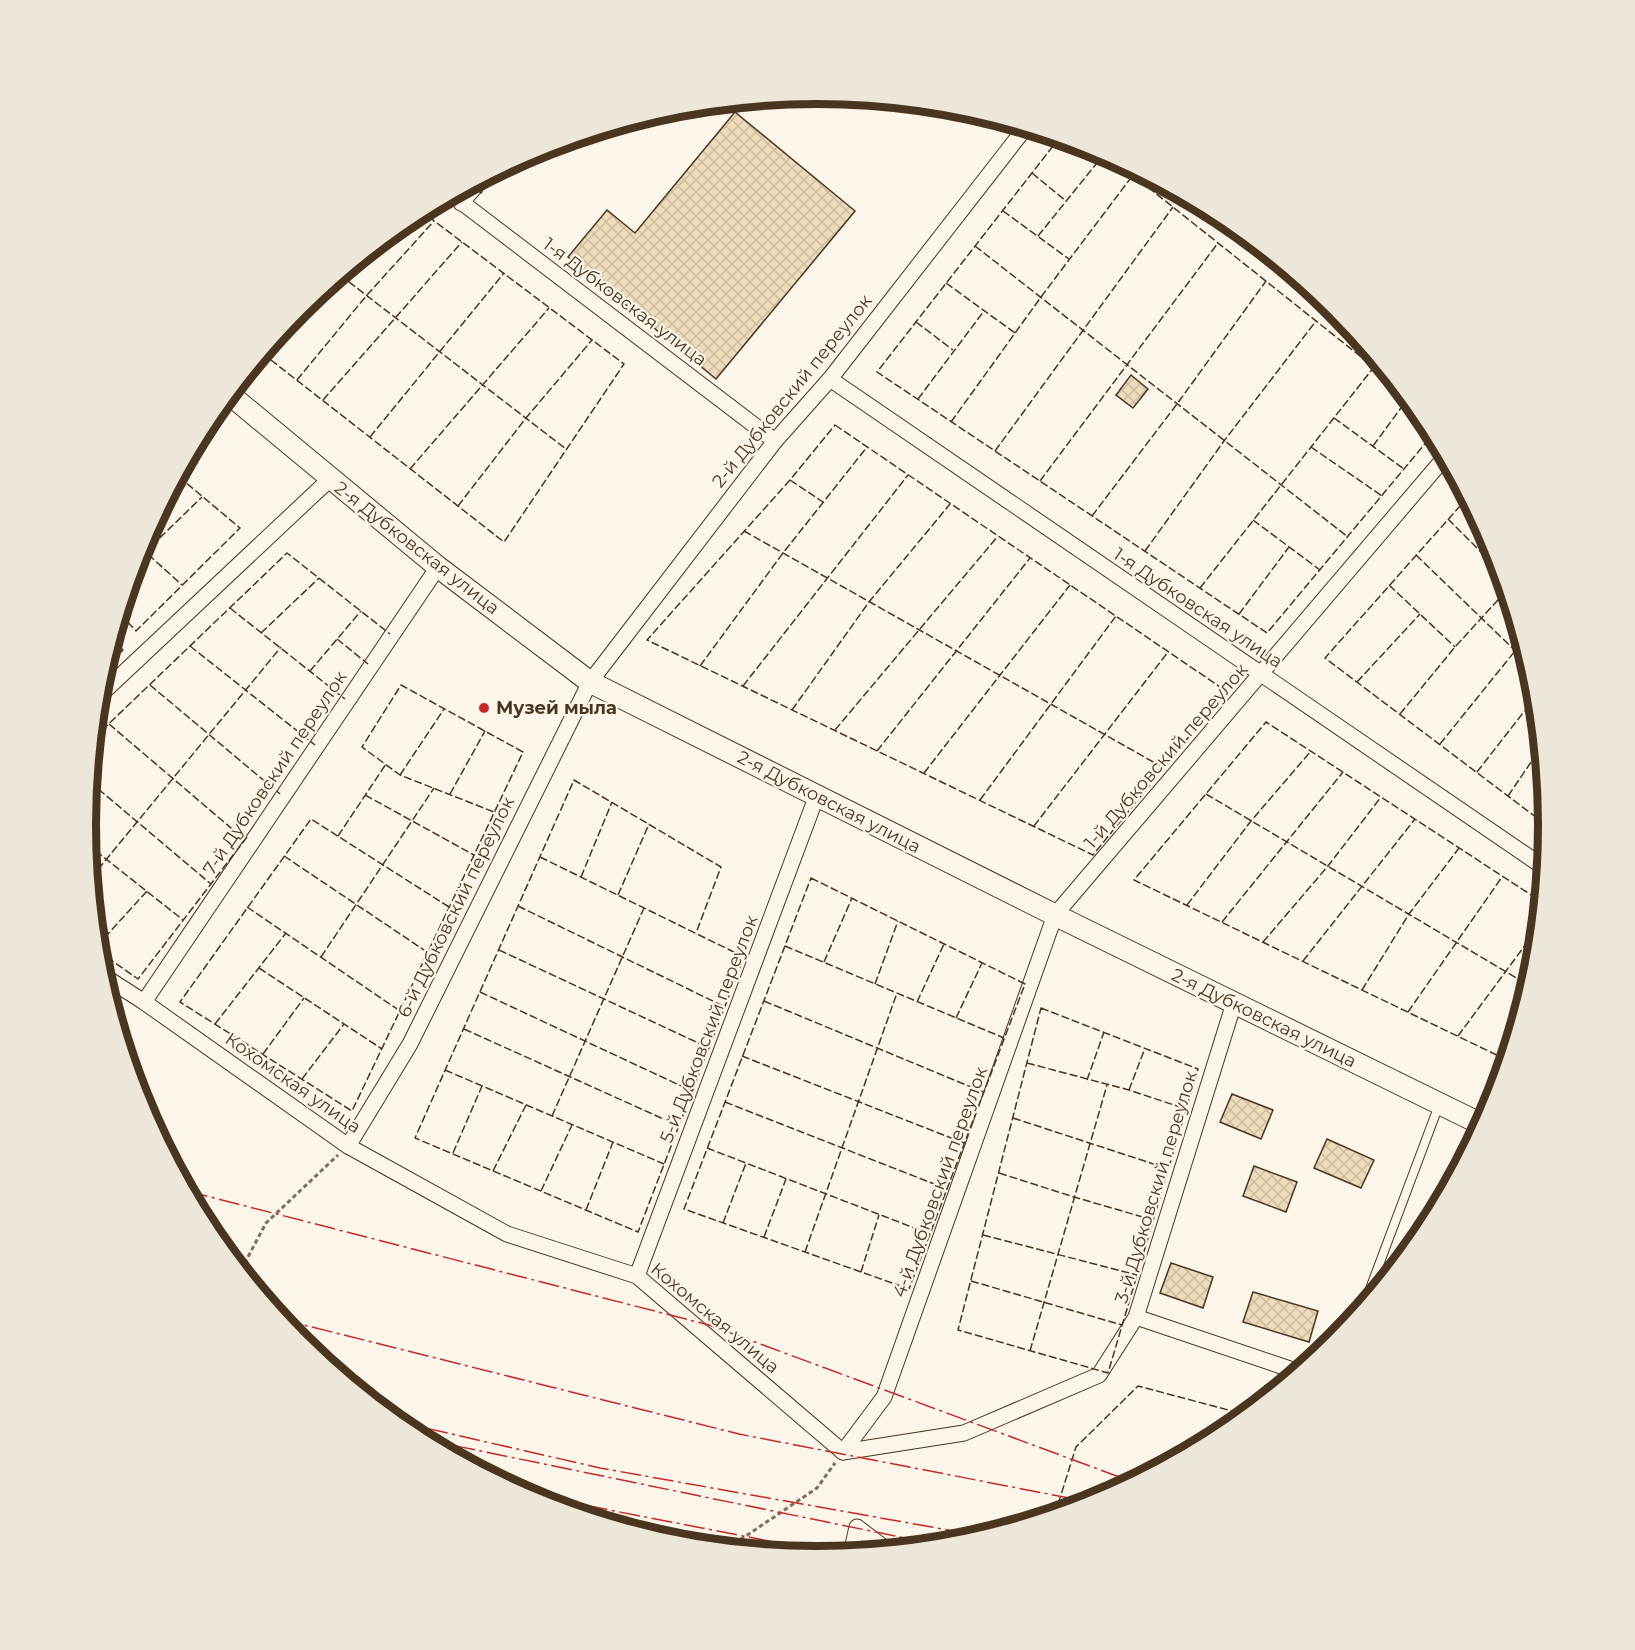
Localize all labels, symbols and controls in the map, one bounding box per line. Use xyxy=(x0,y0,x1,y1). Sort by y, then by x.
street label: 1-я Дубковская улица xyxy=(539,233,711,371)
street label: 2-й Дубковский переулок xyxy=(707,290,877,492)
street label: 2-я Дубковская улица xyxy=(330,477,504,619)
street label: 1-я Дубковская улица xyxy=(1109,543,1287,673)
street label: 1-й Дубковский переулок xyxy=(1080,659,1253,853)
street label: 7-й Дубковский переулок xyxy=(198,666,352,879)
place label: Музей мыла xyxy=(496,697,617,719)
marker: Музей мыла xyxy=(477,701,491,715)
street label: 2-я Дубковская улица xyxy=(734,746,924,858)
street label: 6-й Дубковский переулок xyxy=(393,793,519,1021)
street label: 5-й Дубковский переулок xyxy=(655,912,763,1146)
street label: 2-я Дубковская улица xyxy=(1168,964,1360,1072)
street label: Кохомская улица xyxy=(221,1028,365,1138)
street label: 4-й Дубковский переулок xyxy=(888,1063,992,1300)
street label: 3-й Дубковский переулок xyxy=(1110,1068,1202,1306)
street label: Кохомская улица xyxy=(646,1258,784,1378)

